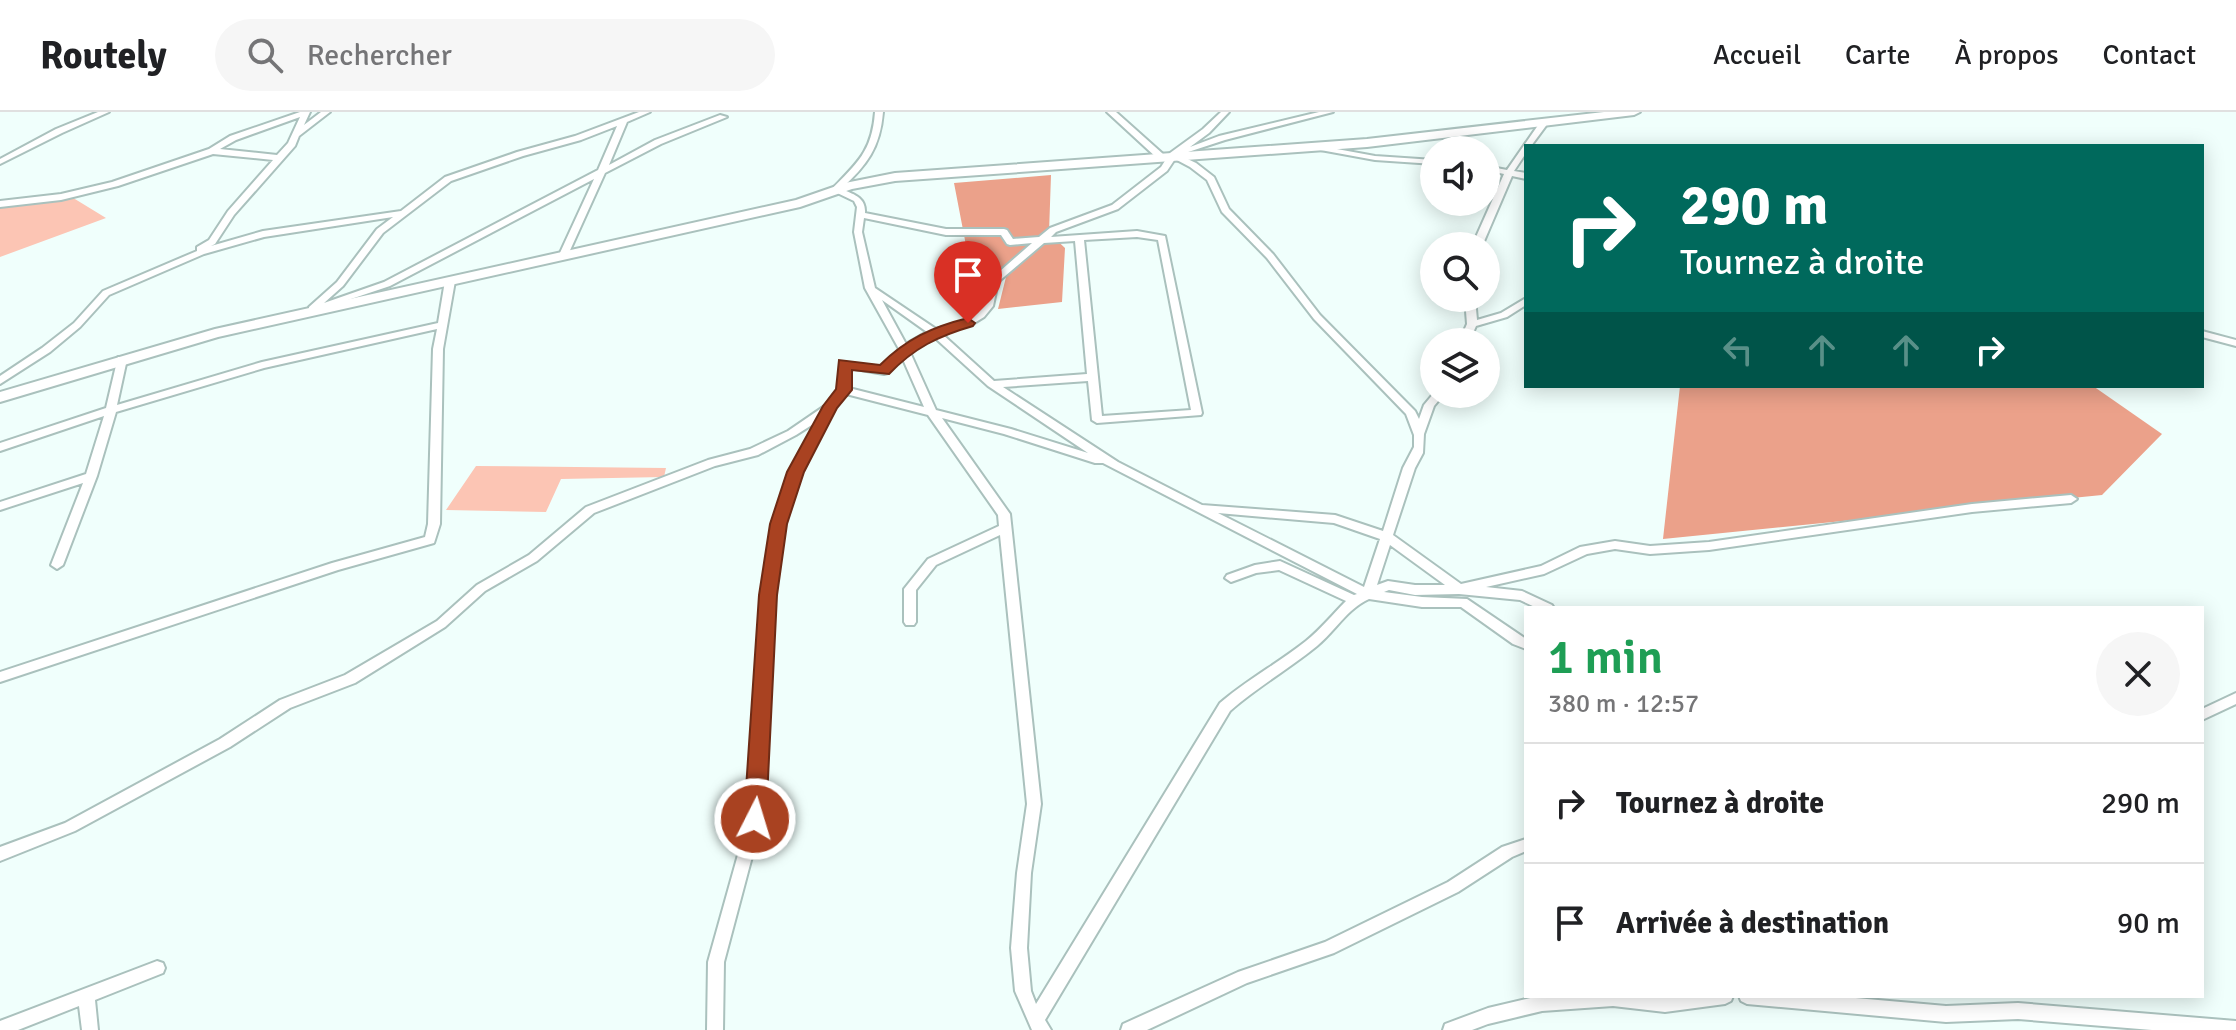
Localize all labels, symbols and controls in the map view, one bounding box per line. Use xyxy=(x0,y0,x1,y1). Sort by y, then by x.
search box xyxy=(215,19,775,91)
text: Routely xyxy=(40,32,167,79)
icon: search xyxy=(243,33,287,77)
text: Rechercher xyxy=(307,37,452,74)
text: Accueil xyxy=(1713,38,1801,72)
text: Carte xyxy=(1845,38,1910,72)
text: À propos xyxy=(1954,38,2059,72)
text: Contact xyxy=(2103,38,2196,72)
map controls xyxy=(1420,136,1500,408)
button: sound xyxy=(1420,136,1500,216)
text: 290 m xyxy=(1680,171,1828,240)
icon: right xyxy=(1548,176,1652,280)
button: search xyxy=(1420,232,1500,312)
text: Tournez à droite xyxy=(1680,240,1924,285)
pin xyxy=(934,241,1002,323)
icon: arrive xyxy=(946,253,990,297)
button: layers xyxy=(1420,328,1500,408)
icon: left xyxy=(1716,328,1760,372)
icon: ahead xyxy=(1800,328,1844,372)
icon: ahead xyxy=(1884,328,1928,372)
icon: right xyxy=(1968,328,2012,372)
text: 1 min xyxy=(1548,628,1663,687)
button: close xyxy=(2096,632,2180,716)
text: 380 m · 12:57 xyxy=(1548,688,1699,720)
position arrow xyxy=(713,777,797,861)
icon: right xyxy=(1548,781,1592,825)
text: Tournez à droite xyxy=(1616,785,1824,822)
text: 290 m xyxy=(2101,785,2180,822)
icon: arrive xyxy=(1548,901,1592,945)
text: Arrivée à destination xyxy=(1616,905,1889,942)
text: 90 m xyxy=(2117,905,2180,942)

